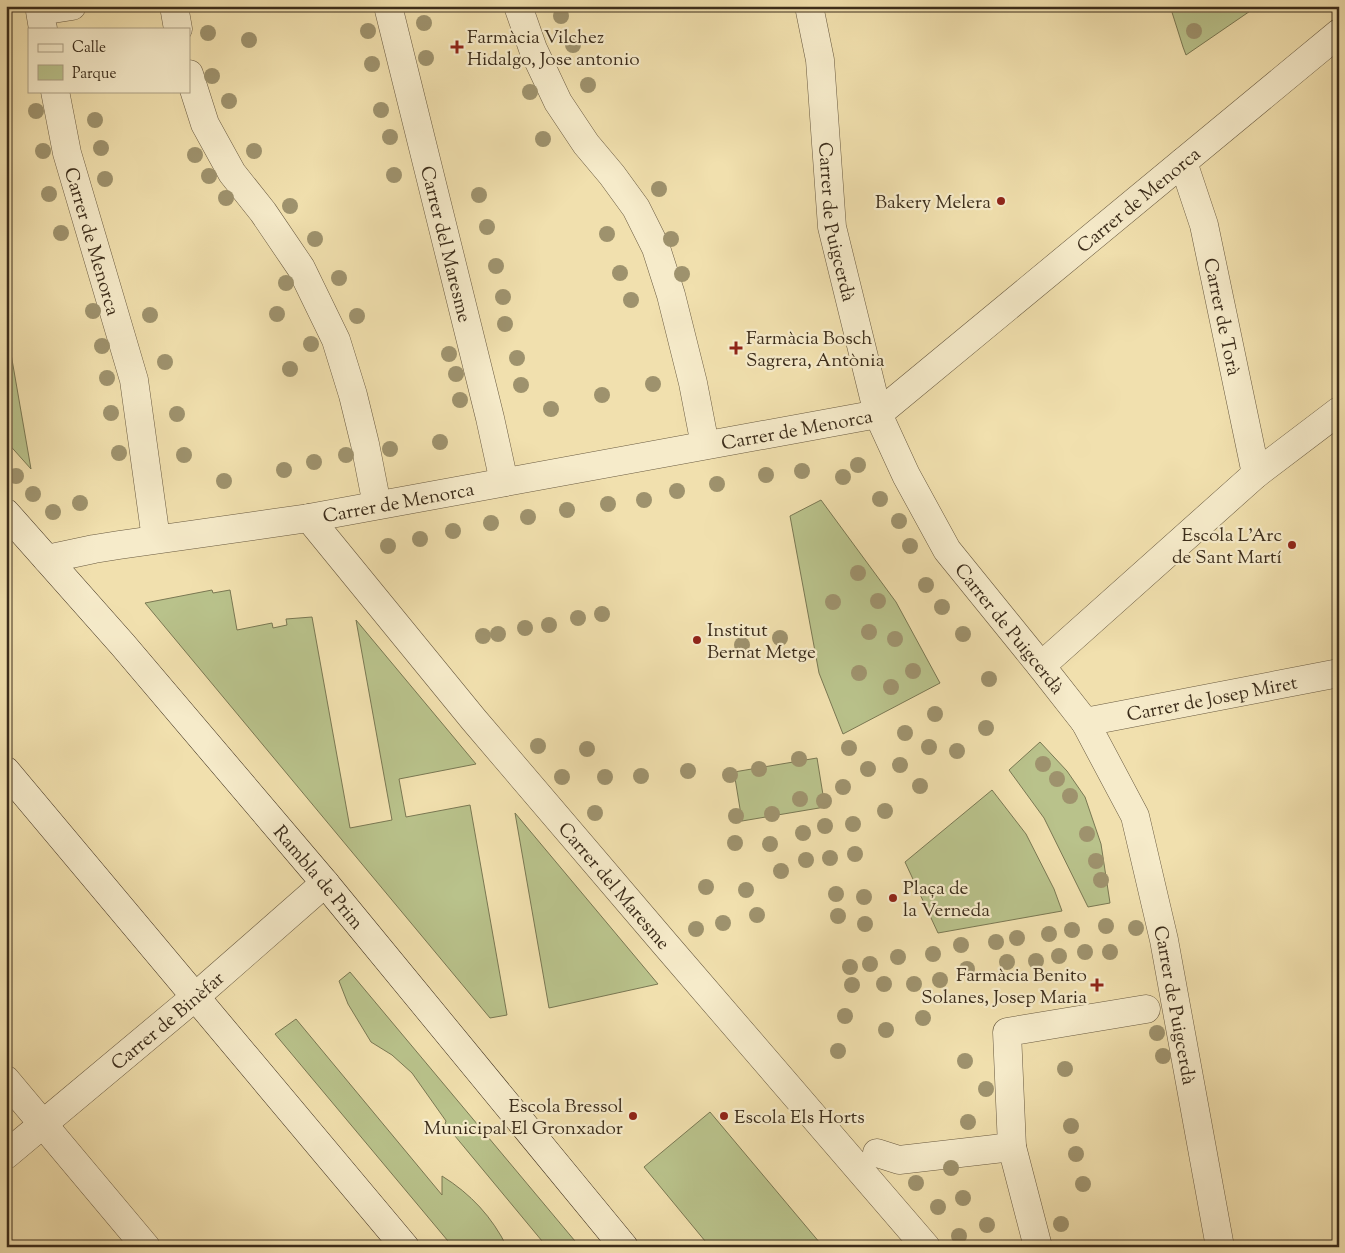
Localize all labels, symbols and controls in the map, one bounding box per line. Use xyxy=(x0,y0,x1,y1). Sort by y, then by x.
place label: Farmàcia Vilchez Hidalgo, Jose antonio xyxy=(467,25,640,74)
legend xyxy=(28,28,190,92)
text: Calle xyxy=(72,38,106,59)
marker: Farmàcia Vilchez Hidalgo, Jose antonio xyxy=(451,41,463,53)
text: Parque xyxy=(72,64,116,85)
street label: Carrer de Puigcerdà xyxy=(810,141,861,305)
street label: Carrer de Menorca xyxy=(1072,142,1207,260)
street label: Carrer del Maresme xyxy=(412,163,477,326)
street label: Carrer de Menorca xyxy=(56,164,125,319)
place label: Bakery Melera xyxy=(875,190,991,217)
marker: Bakery Melera xyxy=(995,195,1007,207)
street label: Carrer de Torà xyxy=(1195,256,1246,379)
place label: Farmàcia Bosch Sagrera, Antònia xyxy=(746,326,885,375)
marker: Farmàcia Bosch Sagrera, Antònia xyxy=(730,342,742,354)
street label: Carrer de Menorca xyxy=(719,404,875,458)
street label: Carrer de Menorca xyxy=(321,477,477,531)
place label: Escola L'Arc de Sant Martí xyxy=(1172,523,1282,572)
marker: Escola L'Arc de Sant Martí xyxy=(1286,539,1298,551)
street label: Carrer de Puigcerdà xyxy=(947,558,1069,701)
place label: Institut Bernat Metge xyxy=(707,618,816,667)
marker: Institut Bernat Metge xyxy=(691,634,703,646)
street label: Carrer de Josep Miret xyxy=(1125,670,1300,730)
street label: Carrer del Maresme xyxy=(551,817,675,957)
street label: Rambla de Prim xyxy=(266,820,369,936)
place label: Plaça de la Verneda xyxy=(903,876,990,925)
marker: Plaça de la Verneda xyxy=(887,892,899,904)
street label: Carrer de Puigcerdà xyxy=(1145,923,1201,1087)
place label: Farmàcia Benito Solanes, Josep Maria xyxy=(921,963,1087,1012)
street label: Carrer de Binèfar xyxy=(106,966,231,1078)
marker: Farmàcia Benito Solanes, Josep Maria xyxy=(1091,979,1103,991)
place label: Escola Bressol Municipal El Gronxador xyxy=(424,1094,623,1143)
place label: Escola Els Horts xyxy=(734,1105,865,1132)
marker: Escola Bressol Municipal El Gronxador xyxy=(627,1110,639,1122)
marker: Escola Els Horts xyxy=(718,1110,730,1122)

